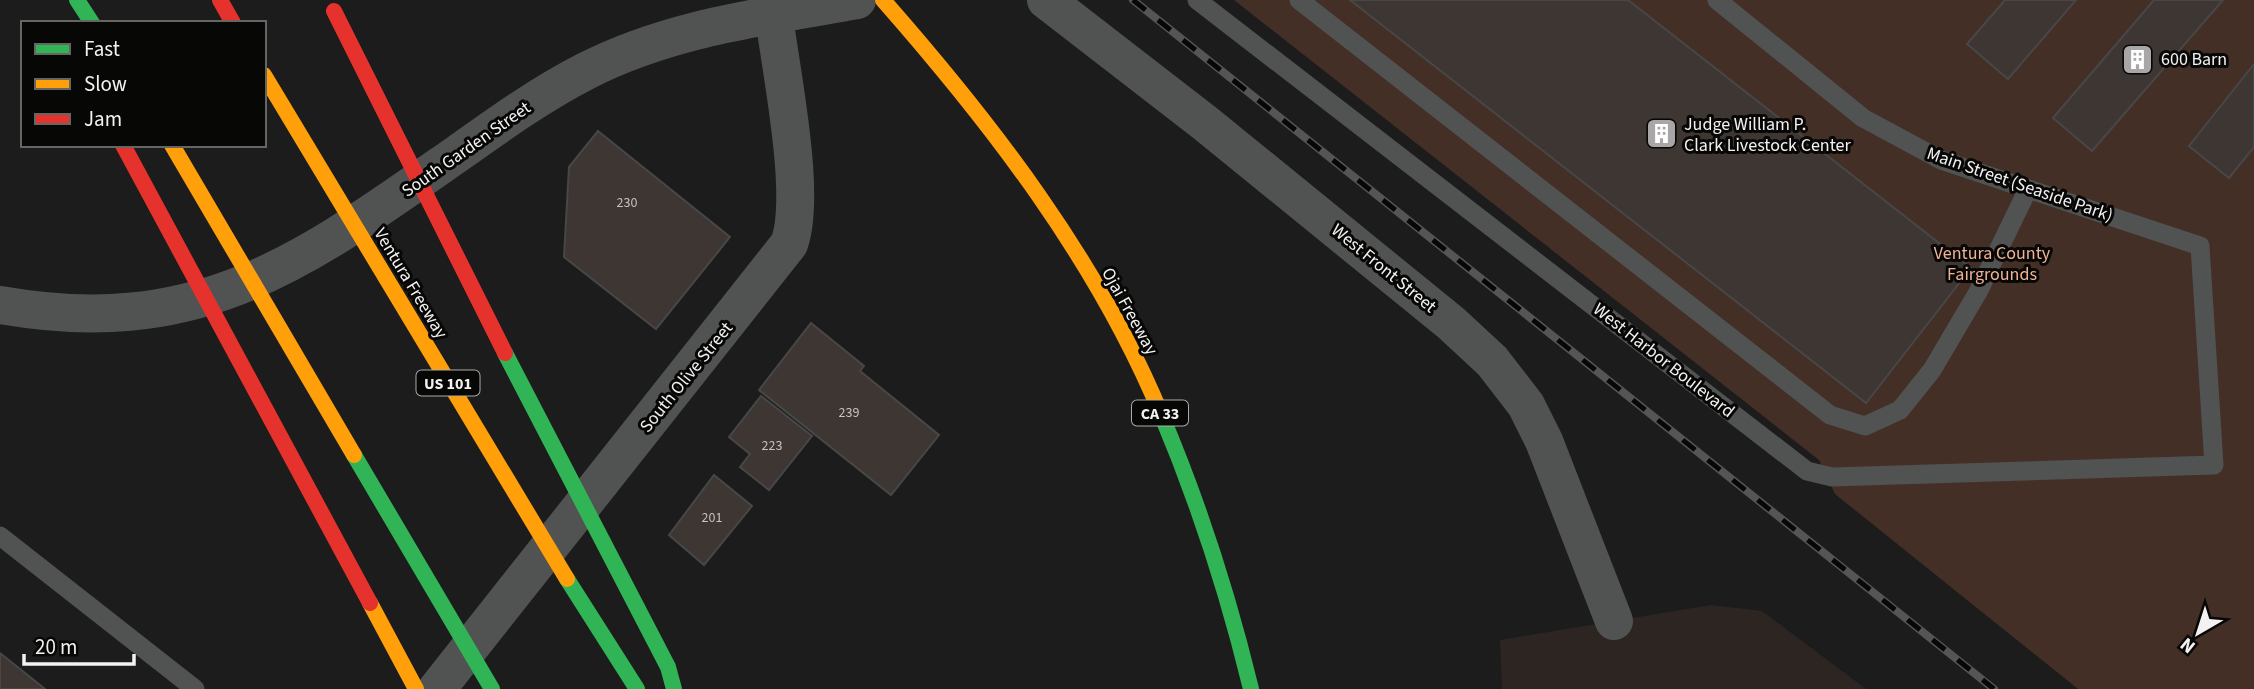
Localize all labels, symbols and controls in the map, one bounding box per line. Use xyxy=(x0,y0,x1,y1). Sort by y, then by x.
legend xyxy=(21,21,266,147)
text: Fast xyxy=(84,34,120,64)
building icon: 600 Barn xyxy=(2121,42,2155,76)
place label: 600 Barn xyxy=(2161,47,2227,72)
text: Slow xyxy=(84,69,127,99)
street label: South Garden Street xyxy=(397,95,536,203)
text: Jam xyxy=(84,104,122,134)
place label: Judge William P. Clark Livestock Center xyxy=(1684,112,1851,158)
building icon: Judge William P. Clark Livestock Center xyxy=(1644,117,1678,151)
street label: Main Street (Seaside Park) xyxy=(1924,141,2116,228)
house number: 230 xyxy=(617,193,637,213)
street label: West Front Street xyxy=(1326,218,1442,319)
street label: Ventura Freeway xyxy=(368,223,454,344)
park label: Ventura County Fairgrounds xyxy=(1934,241,2051,287)
street label: Ojai Freeway xyxy=(1095,263,1164,360)
street label: West Harbor Boulevard xyxy=(1588,297,1740,424)
street label: South Olive Street xyxy=(634,317,739,438)
road number: US 101 xyxy=(416,370,480,396)
road number: CA 33 xyxy=(1132,400,1188,426)
house number: 239 xyxy=(839,403,859,423)
house number: 223 xyxy=(762,436,782,456)
house number: 201 xyxy=(702,508,722,528)
north arrow xyxy=(2163,598,2233,668)
scale bar xyxy=(24,622,135,666)
text: N xyxy=(2175,631,2202,660)
text: 20 m xyxy=(35,632,77,662)

